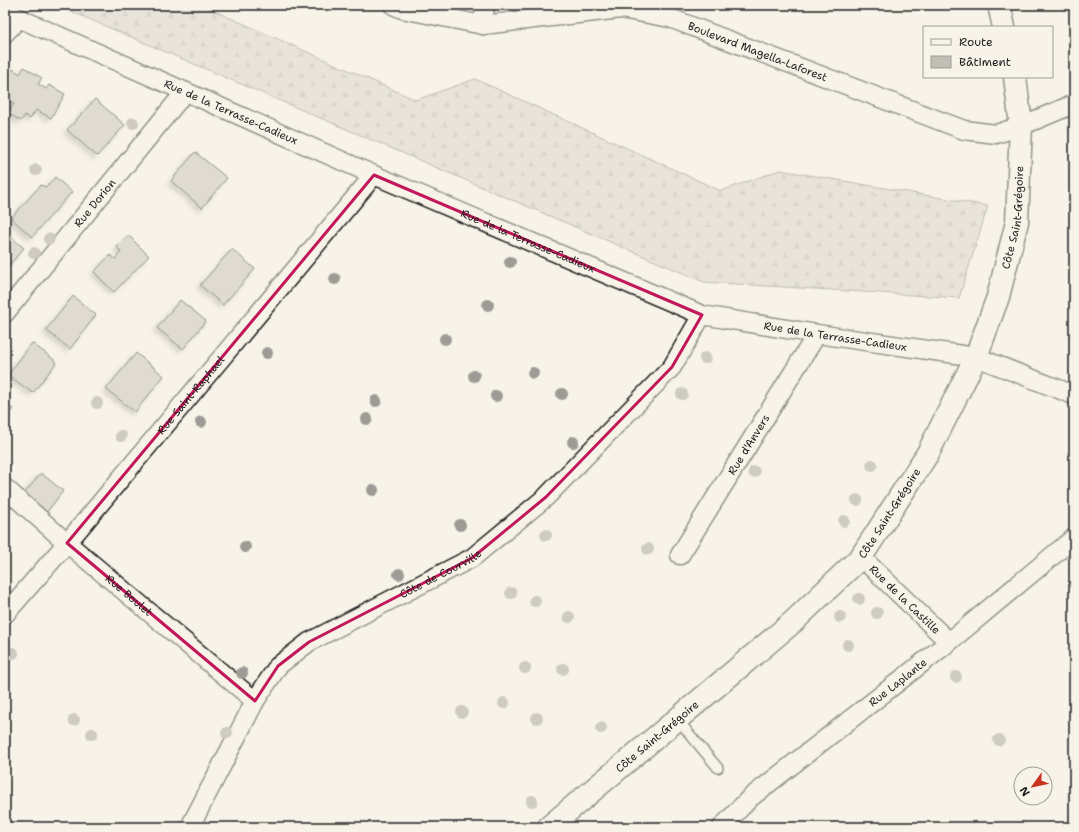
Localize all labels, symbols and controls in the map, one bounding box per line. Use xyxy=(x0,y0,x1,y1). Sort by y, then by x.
street label: Boulevard Magella-Laforest xyxy=(686,18,830,85)
legend xyxy=(923,26,1053,78)
text: Route xyxy=(959,34,993,50)
text: Bâtiment xyxy=(959,54,1011,70)
street label: Rue de la Terrasse-Cadieux xyxy=(162,76,300,148)
street label: Côte Saint-Grégoire xyxy=(998,166,1027,271)
street label: Rue Dorion xyxy=(70,175,119,230)
street label: Rue de la Terrasse-Cadieux xyxy=(459,205,598,276)
street label: Rue de la Terrasse-Cadieux xyxy=(763,318,908,354)
street label: Rue Saint-Raphael xyxy=(153,352,228,437)
street label: Rue d'Anvers xyxy=(724,411,773,478)
street label: Côte Saint-Grégoire xyxy=(855,465,924,561)
street label: Côte de Courville xyxy=(397,546,485,602)
street label: Rue de la Castille xyxy=(866,562,944,637)
street label: Rue Boulet xyxy=(102,571,156,619)
street label: Rue Laplante xyxy=(866,655,930,710)
street label: Côte Saint-Grégoire xyxy=(612,697,702,776)
north arrow xyxy=(1013,766,1053,806)
text: N xyxy=(1016,783,1034,799)

